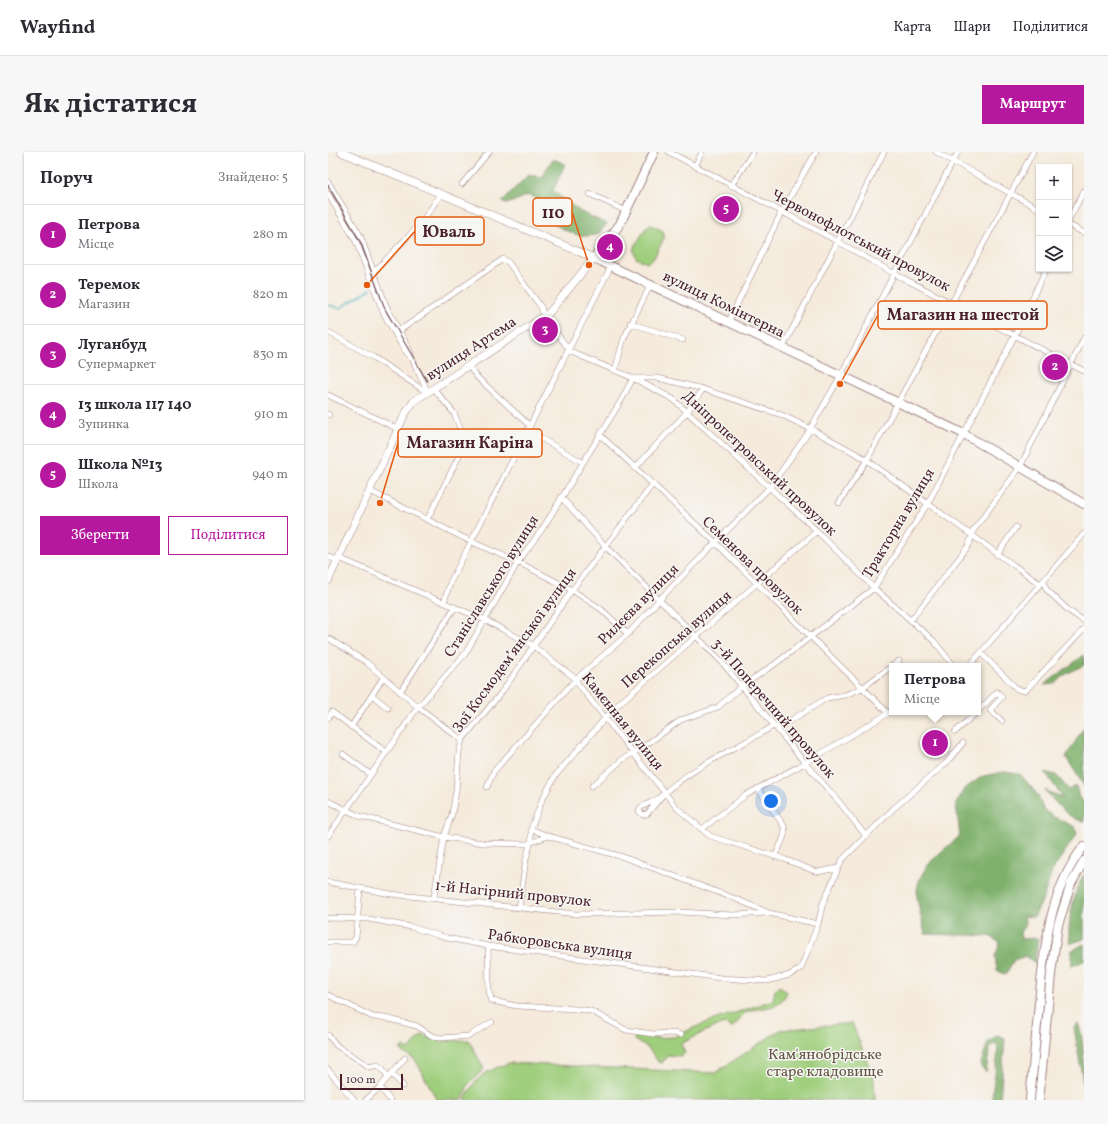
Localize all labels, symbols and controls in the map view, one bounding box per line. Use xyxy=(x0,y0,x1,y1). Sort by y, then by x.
text: Wayfind xyxy=(20,15,95,41)
text: Карта xyxy=(894,18,932,37)
text: Шари xyxy=(954,18,991,37)
text: Поділитися xyxy=(1013,18,1088,37)
text: Як дістатися xyxy=(24,85,197,124)
button: Маршрут xyxy=(982,85,1084,124)
map controls xyxy=(1036,164,1072,272)
button: + xyxy=(1036,164,1072,200)
text: Поруч xyxy=(40,167,93,190)
text: Знайдено: 5 xyxy=(218,169,288,187)
street label: Червонофлотський провулок xyxy=(767,185,954,298)
pin: 5 xyxy=(713,194,739,224)
callout: 110 xyxy=(533,198,572,226)
button: − xyxy=(1036,200,1072,236)
text: 110 xyxy=(542,203,564,225)
text: Петрова xyxy=(78,215,140,236)
callout: Юваль xyxy=(415,217,484,245)
text: Юваль xyxy=(422,222,476,244)
text: 1 xyxy=(50,226,56,244)
text: 280 m xyxy=(252,226,288,244)
pin: 4 xyxy=(597,232,623,262)
text: Місце xyxy=(78,236,114,254)
button: layers xyxy=(1036,236,1072,272)
street label: вулиця Комінтерна xyxy=(659,267,788,344)
text: Теремок xyxy=(78,275,140,296)
text: 2 xyxy=(50,286,56,304)
text: 820 m xyxy=(253,286,288,304)
text: Магазин xyxy=(78,296,130,314)
callout: Магазин на шестой xyxy=(878,301,1047,329)
text: Магазин на шестой xyxy=(887,305,1039,327)
street label: вулиця Артема xyxy=(423,312,521,386)
pin: 3 xyxy=(532,315,558,345)
text: Луганбуд xyxy=(78,335,147,356)
text: 3 xyxy=(50,346,56,364)
text: 830 m xyxy=(253,346,288,364)
pin: 2 xyxy=(1042,352,1068,382)
text: Супермаркет xyxy=(78,356,156,374)
street label: Дніпропетровський провулок xyxy=(677,387,841,542)
text: 13 школа 117 140 xyxy=(78,395,192,416)
text: 4 xyxy=(49,406,57,424)
text: 910 m xyxy=(254,406,288,424)
text: Зупинка xyxy=(78,416,129,434)
callout: Магазин Каріна xyxy=(398,429,542,457)
text: Магазин Каріна xyxy=(406,433,534,455)
text: Школа №13 xyxy=(78,455,162,476)
street label: Тракторна вулиця xyxy=(858,465,941,583)
text: 5 xyxy=(50,466,56,484)
text: 940 m xyxy=(252,466,288,484)
text: Школа xyxy=(78,476,118,494)
street label: Станіславського вулиця xyxy=(440,511,545,662)
street label: Семенова провулок xyxy=(697,512,807,620)
button: Зберегти xyxy=(40,516,160,555)
button: Поділитися xyxy=(168,516,288,555)
street label: Рилєєва вулиця xyxy=(594,560,684,650)
street label: Зої Космодем’янської вулиця xyxy=(448,564,582,738)
street label: Перекопська вулиця xyxy=(617,586,737,694)
street label: 3-й Поперечний провулок xyxy=(706,634,840,784)
popup xyxy=(889,663,981,715)
street label: Камєнная вулиця xyxy=(576,669,668,775)
text: Петрова xyxy=(904,670,966,691)
text: Місце xyxy=(904,691,940,709)
pin: 1 xyxy=(922,728,948,758)
your location xyxy=(761,791,781,811)
street label: 1-й Нагірний провулок xyxy=(434,876,592,913)
street label: Рабкоровська вулиця xyxy=(486,925,634,966)
park label: Кам'янобрідське старе кладовище xyxy=(766,1045,884,1083)
scale bar xyxy=(340,1072,403,1091)
text: 100 m xyxy=(346,1073,376,1088)

